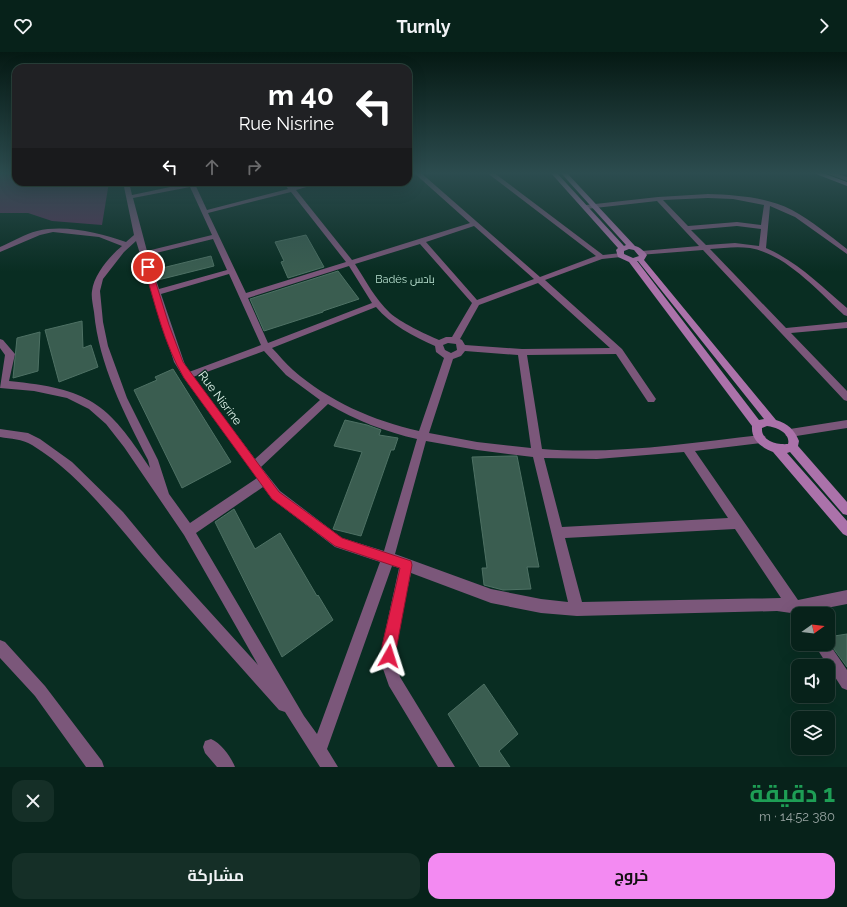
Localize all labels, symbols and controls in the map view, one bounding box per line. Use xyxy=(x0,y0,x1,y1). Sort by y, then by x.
icon: heart xyxy=(12,15,34,37)
icon: forward xyxy=(813,15,835,37)
text: Turnly xyxy=(396,16,451,37)
text: 40 m xyxy=(268,79,334,112)
icon: left xyxy=(348,80,400,132)
text: Rue Nisrine xyxy=(239,113,334,134)
icon: left xyxy=(159,156,181,178)
icon: ahead xyxy=(201,156,223,178)
icon: right xyxy=(243,156,265,178)
pin xyxy=(131,250,165,284)
icon: arrive xyxy=(137,256,159,278)
district label: Badès بادس xyxy=(375,273,435,286)
street label: Rue Nisrine xyxy=(195,368,245,428)
north arrow xyxy=(791,607,835,651)
map controls xyxy=(791,607,835,755)
position arrow xyxy=(368,635,410,677)
button: sound xyxy=(791,659,835,703)
button: layers xyxy=(791,711,835,755)
text: 1 دقيقة xyxy=(750,779,835,808)
button: close xyxy=(12,780,54,822)
text: 380 m · 14:52 xyxy=(759,809,835,824)
button: مشاركة xyxy=(12,853,420,899)
button: خروج xyxy=(428,853,835,899)

